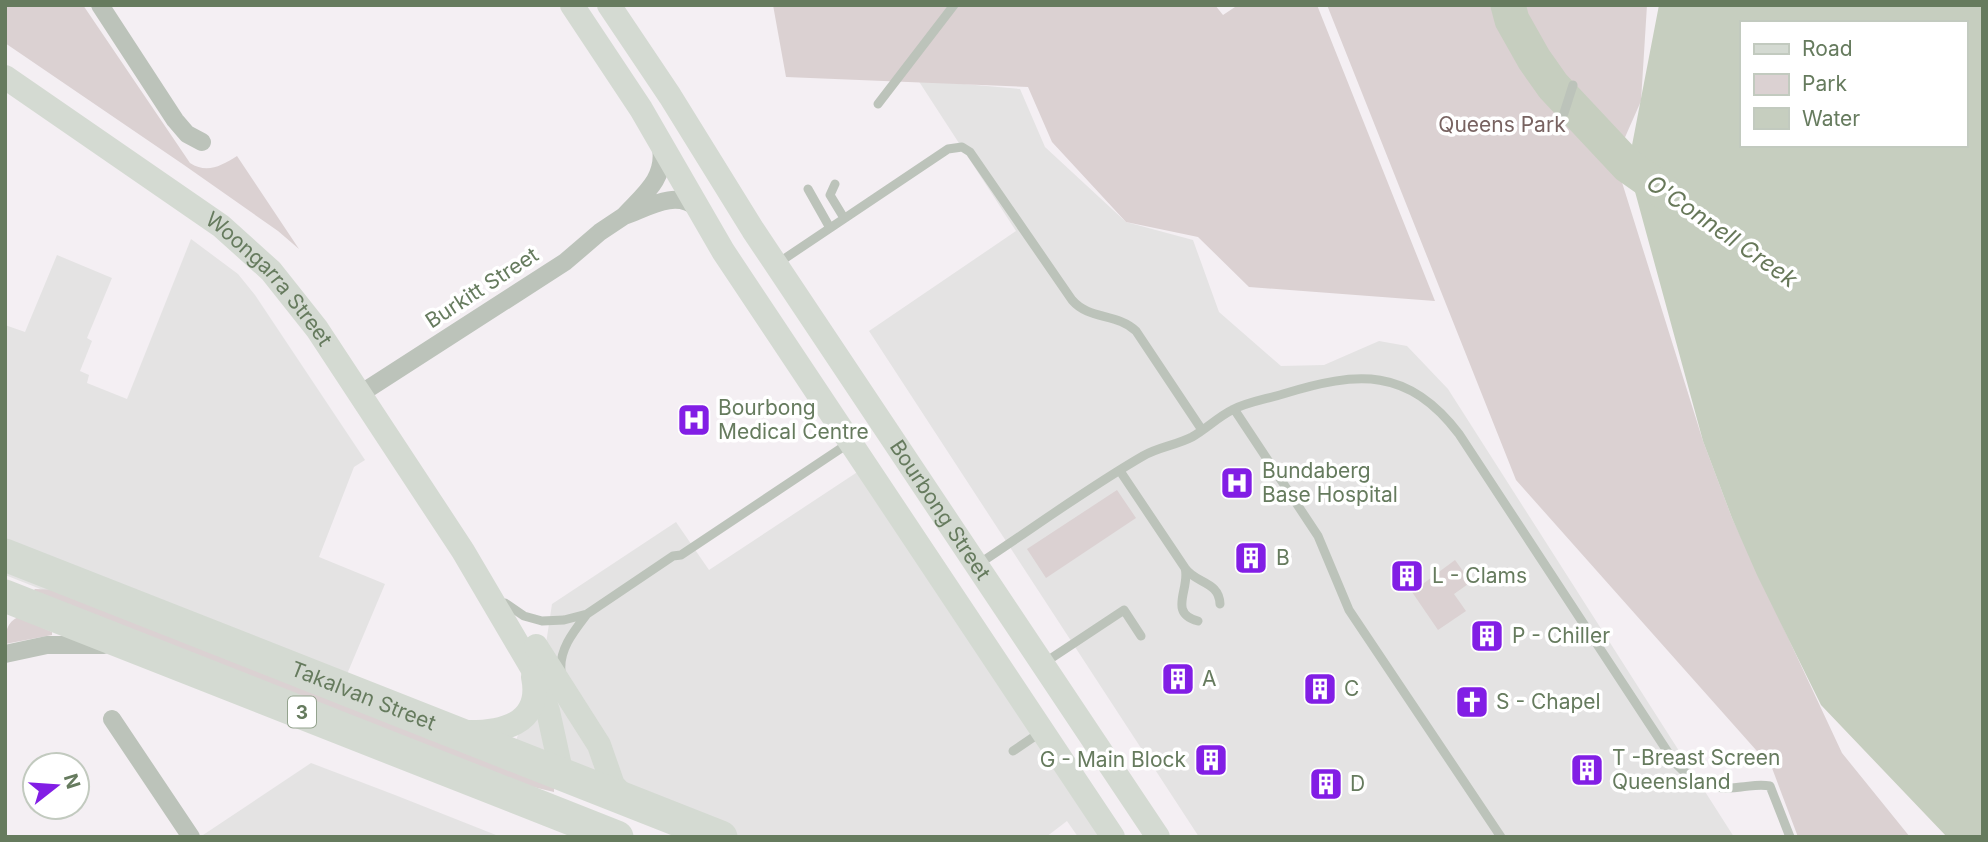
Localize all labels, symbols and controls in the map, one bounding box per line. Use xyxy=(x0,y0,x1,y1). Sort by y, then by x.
legend xyxy=(1740,21,1967,147)
text: Road xyxy=(1802,36,1853,61)
text: Park xyxy=(1802,71,1847,96)
text: Water xyxy=(1802,106,1860,131)
park label: Queens Park xyxy=(1438,112,1566,137)
water label: O'Connell Creek xyxy=(1641,169,1803,294)
street label: Woongarra Street xyxy=(201,206,338,351)
street label: Burkitt Street xyxy=(421,242,543,333)
place label: Bourbong Medical Centre xyxy=(718,395,869,444)
hospital icon: Bourbong Medical Centre xyxy=(675,401,713,439)
street label: Bourbong Street xyxy=(885,435,996,585)
place label: Bundaberg Base Hospital xyxy=(1262,458,1398,507)
hospital icon: Bundaberg Base Hospital xyxy=(1218,464,1256,502)
building icon: B xyxy=(1232,539,1270,577)
place label: B xyxy=(1276,545,1290,570)
building icon: L - Clams xyxy=(1388,557,1426,595)
place label: L - Clams xyxy=(1432,563,1527,588)
building icon: P - Chiller xyxy=(1468,617,1506,655)
place label: P - Chiller xyxy=(1512,623,1610,648)
street label: Takalvan Street xyxy=(287,656,440,735)
building icon: A xyxy=(1159,660,1197,698)
place label: A xyxy=(1202,666,1217,691)
building icon: C xyxy=(1301,670,1339,708)
place label: C xyxy=(1344,676,1359,701)
church icon: S - Chapel xyxy=(1453,683,1491,721)
place label: S - Chapel xyxy=(1496,689,1601,714)
road number: 3 xyxy=(288,696,316,727)
building icon: G - Main Block xyxy=(1192,741,1230,779)
place label: T -Breast Screen Queensland xyxy=(1612,745,1780,794)
place label: G - Main Block xyxy=(1040,747,1186,772)
north arrow xyxy=(21,751,91,821)
building icon: T -Breast Screen Queensland xyxy=(1568,751,1606,789)
building icon: D xyxy=(1307,765,1345,803)
text: N xyxy=(59,771,85,791)
place label: D xyxy=(1350,771,1365,796)

